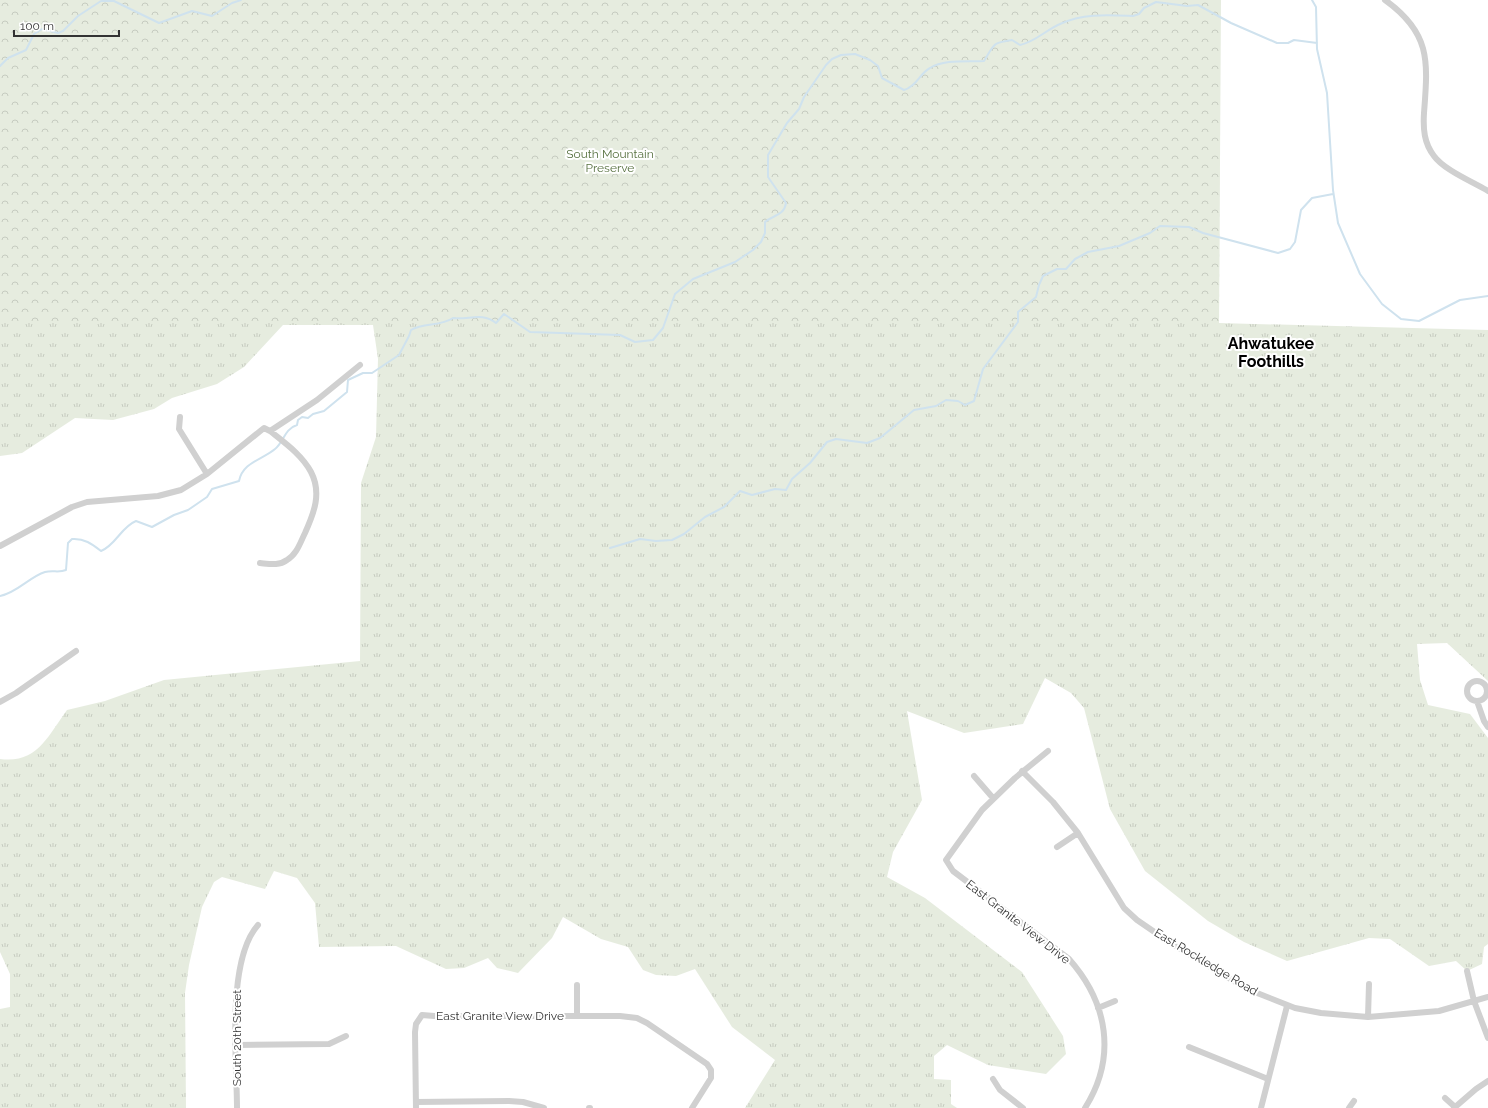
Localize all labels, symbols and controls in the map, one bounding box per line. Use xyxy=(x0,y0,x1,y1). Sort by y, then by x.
scale bar xyxy=(14,12,119,38)
text: 100 m xyxy=(20,19,54,33)
park label: South Mountain Preserve xyxy=(566,147,654,175)
district label: Ahwatukee Foothills xyxy=(1228,334,1315,371)
street label: East Granite View Drive xyxy=(963,877,1073,967)
street label: East Rockledge Road xyxy=(1152,925,1260,999)
street label: South 20th Street xyxy=(230,990,244,1086)
street label: East Granite View Drive xyxy=(436,1009,564,1023)

